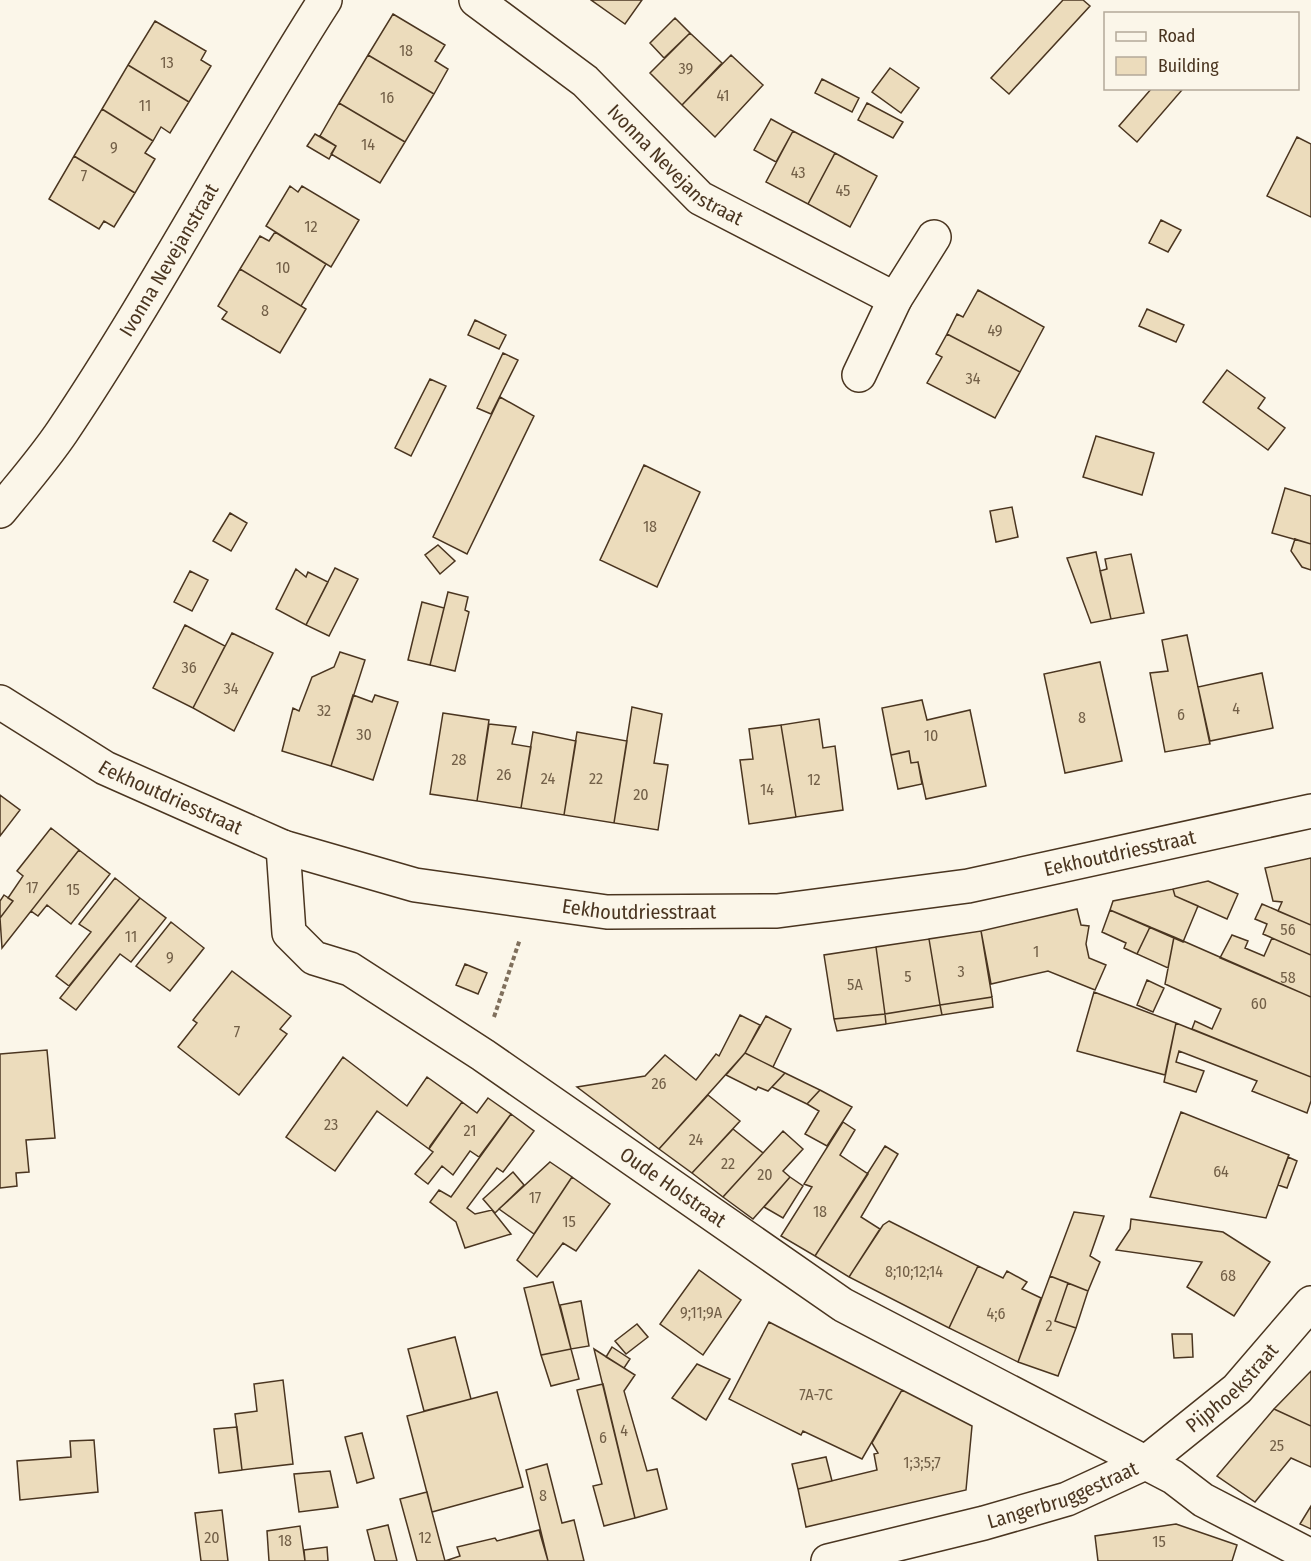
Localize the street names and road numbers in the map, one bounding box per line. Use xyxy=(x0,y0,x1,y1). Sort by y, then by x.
street label: Ivonna Nevejanstraat xyxy=(603,99,748,231)
street label: Ivonna Nevejanstraat xyxy=(114,179,224,341)
street label: Eekhoutdriesstraat xyxy=(94,755,247,840)
street label: Eekhoutdriesstraat xyxy=(1042,824,1198,881)
street label: Eekhoutdriesstraat xyxy=(560,894,717,924)
street label: Oude Holstraat xyxy=(615,1142,731,1232)
street label: Pijphoekstraat xyxy=(1181,1338,1283,1437)
street label: Langerbruggestraat xyxy=(984,1456,1142,1533)

